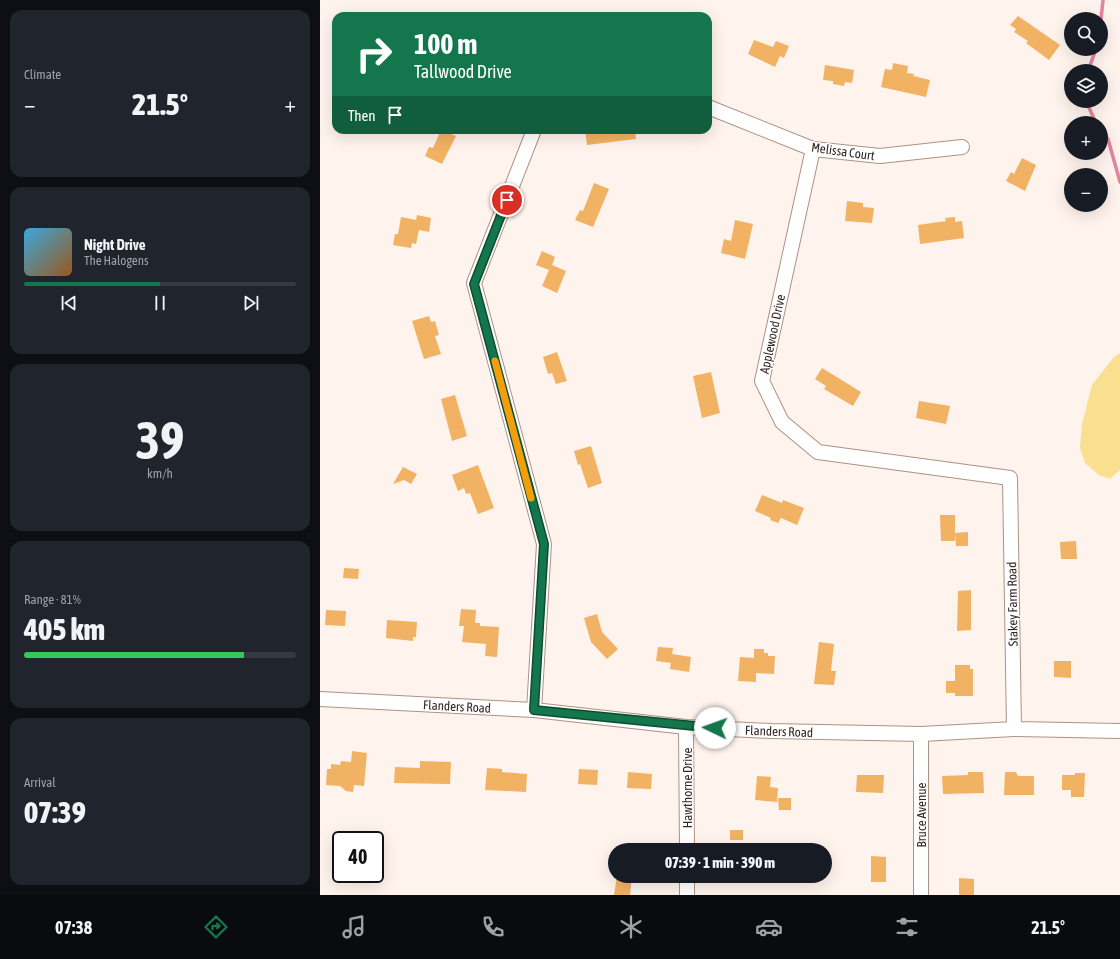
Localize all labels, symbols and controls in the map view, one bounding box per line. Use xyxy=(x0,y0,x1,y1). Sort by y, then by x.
map controls xyxy=(1064,12,1108,212)
button: search xyxy=(1064,12,1108,56)
icon: right xyxy=(348,28,400,80)
text: 100 m xyxy=(414,28,477,60)
text: Tallwood Drive xyxy=(414,61,512,82)
button: layers xyxy=(1064,64,1108,108)
text: Climate xyxy=(24,67,61,82)
text: 21.5° xyxy=(132,87,188,121)
text: − xyxy=(24,91,35,117)
text: + xyxy=(285,91,296,117)
icon: arrive xyxy=(384,104,406,126)
text: Then xyxy=(348,107,376,124)
button: + xyxy=(1064,116,1108,160)
street label: Melissa Court xyxy=(810,140,876,163)
button: − xyxy=(1064,168,1108,212)
pin xyxy=(490,183,524,217)
icon: arrive xyxy=(496,189,518,211)
text: Night Drive xyxy=(84,236,146,253)
text: The Halogens xyxy=(84,253,149,268)
icon: previous xyxy=(58,292,80,314)
icon: pause xyxy=(149,292,171,314)
icon: next xyxy=(240,292,262,314)
street label: Applewood Drive xyxy=(757,293,788,375)
text: 39 xyxy=(136,410,184,470)
text: km/h xyxy=(147,466,173,481)
street label: Stakey Farm Road xyxy=(1004,562,1021,646)
text: Range · 81% xyxy=(24,592,81,607)
text: 405 km xyxy=(24,612,105,646)
street label: Flanders Road xyxy=(423,697,491,716)
position arrow xyxy=(694,707,736,749)
street label: Flanders Road xyxy=(745,723,813,740)
street label: Hawthorne Drive xyxy=(680,748,695,828)
text: Arrival xyxy=(24,775,56,790)
street label: Bruce Avenue xyxy=(914,783,929,847)
text: 07:39 xyxy=(24,795,86,829)
speed limit sign: 40 xyxy=(332,831,384,883)
text: 07:39 · 1 min · 390 m xyxy=(665,854,775,871)
icon: directions xyxy=(202,913,230,941)
icon: music xyxy=(340,913,368,941)
icon: phone xyxy=(479,913,507,941)
icon: climate xyxy=(617,913,645,941)
icon: car xyxy=(755,913,783,941)
icon: filters xyxy=(893,913,921,941)
text: 07:38 xyxy=(55,917,92,938)
text: 21.5° xyxy=(1031,917,1065,938)

